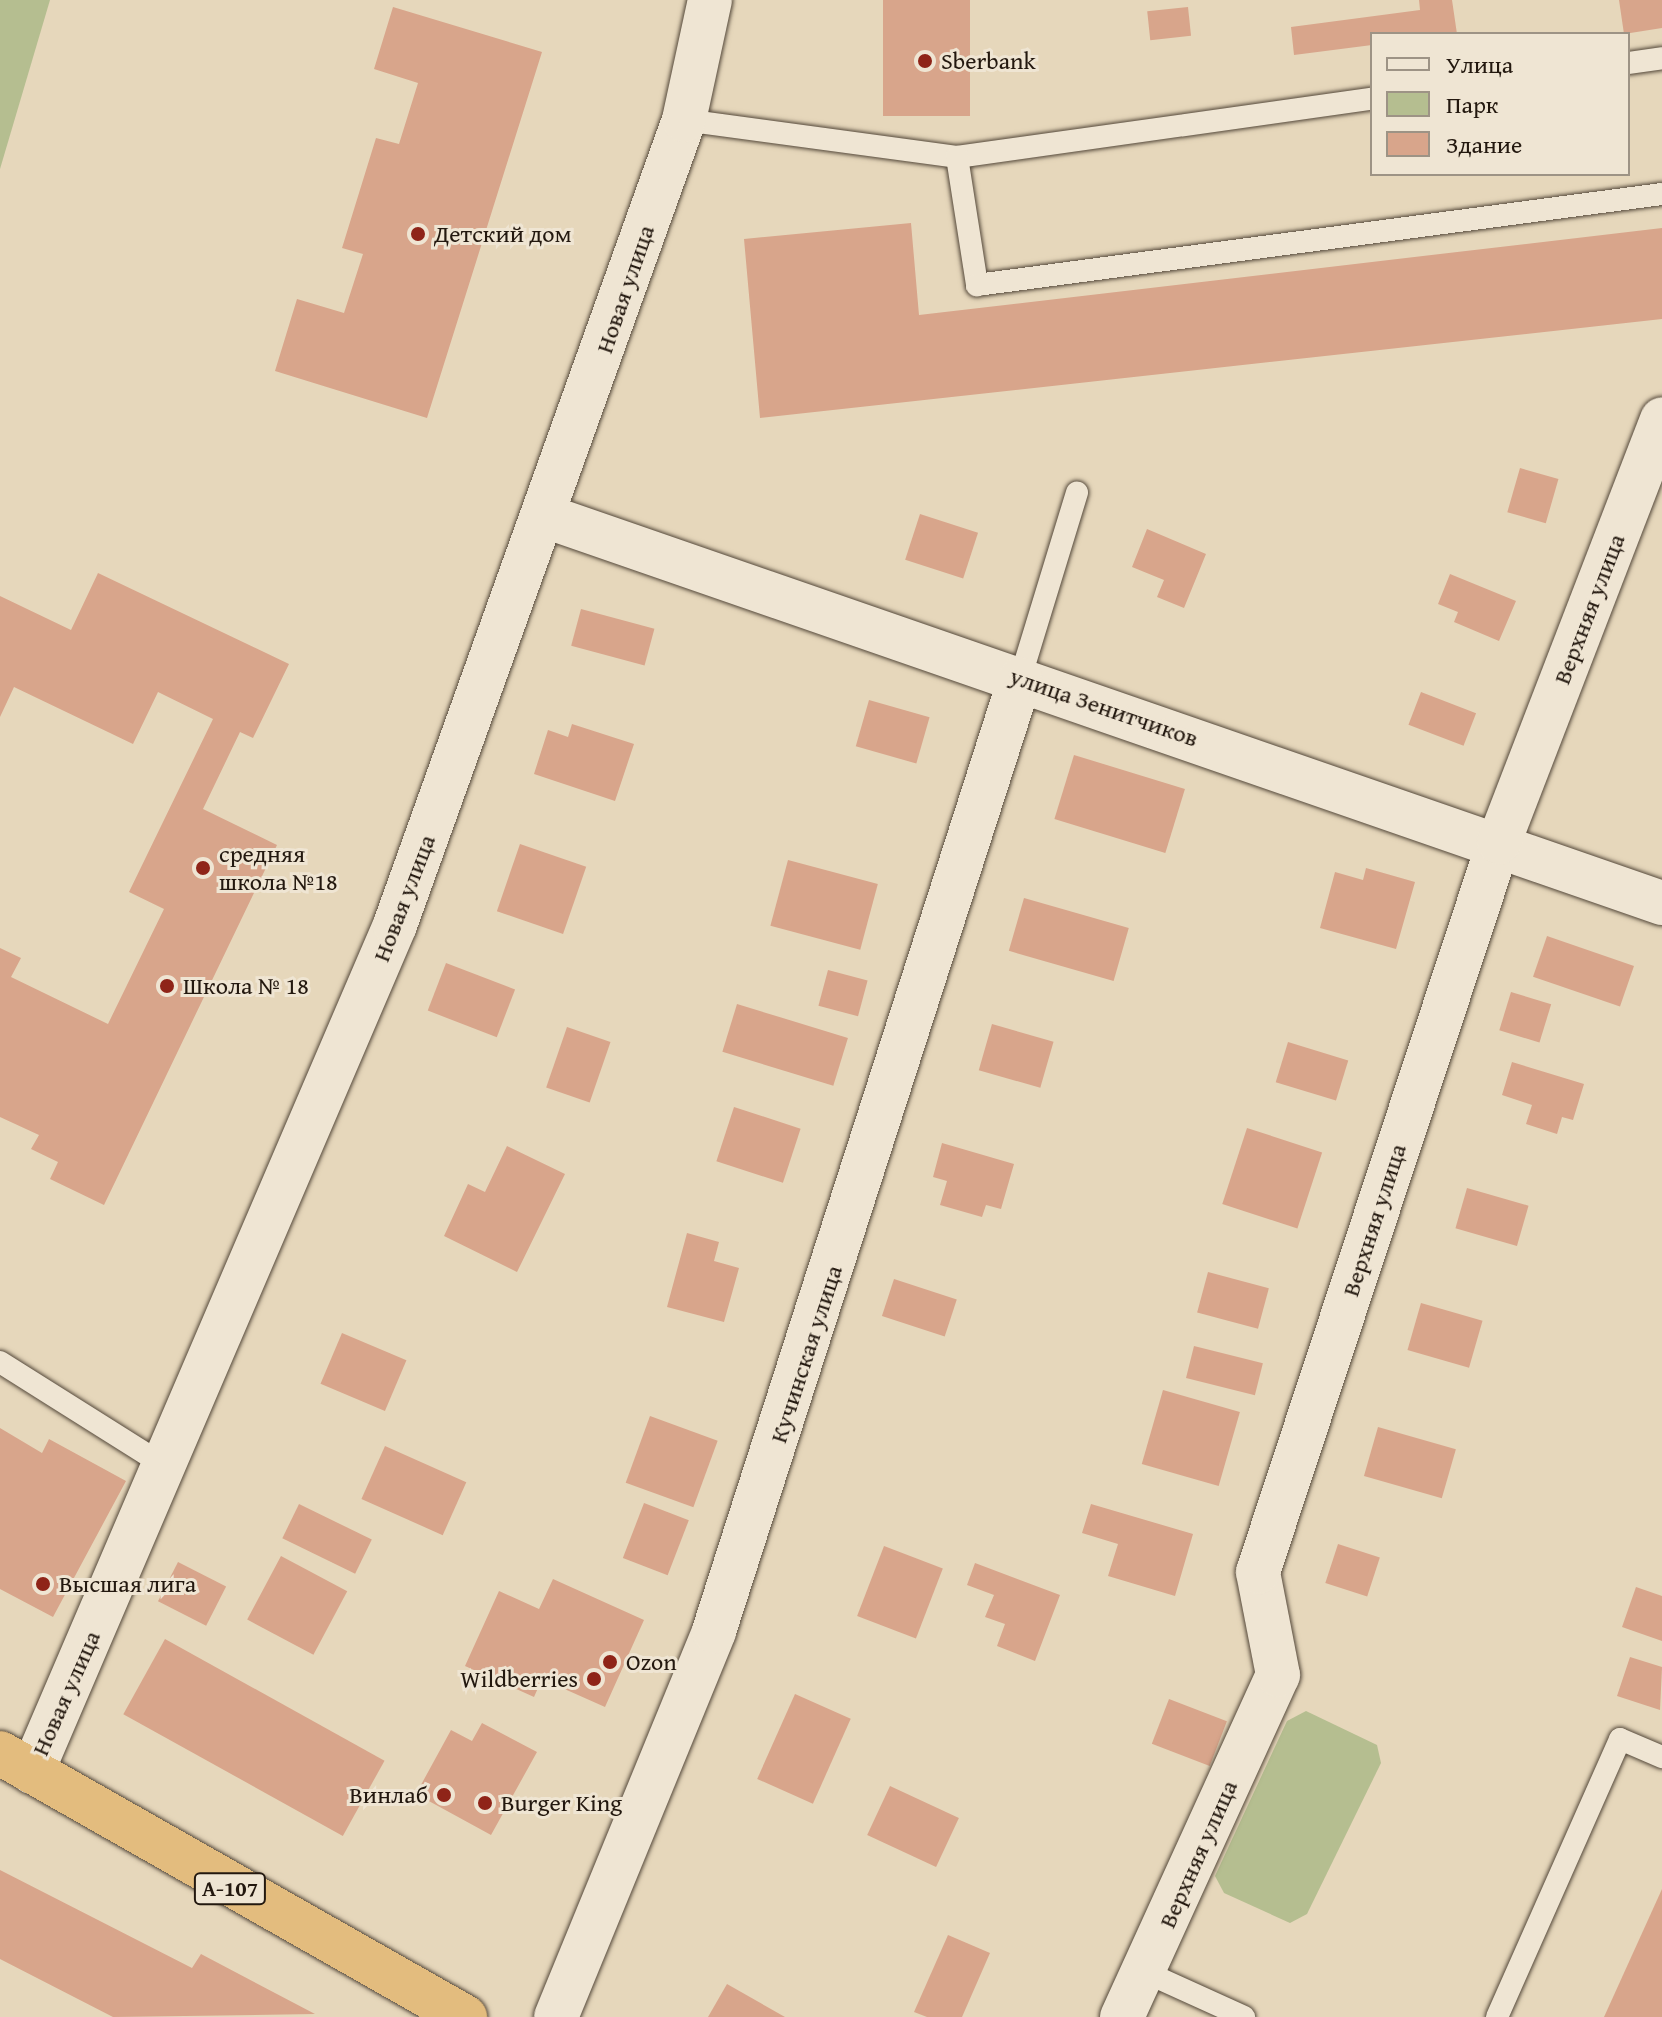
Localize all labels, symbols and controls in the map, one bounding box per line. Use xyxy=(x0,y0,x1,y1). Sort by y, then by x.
legend xyxy=(1370,32,1630,176)
place label: Sberbank xyxy=(941,47,1036,75)
text: Улица xyxy=(1446,47,1513,82)
marker: Sberbank xyxy=(916,52,934,70)
text: Парк xyxy=(1446,87,1498,122)
text: Здание xyxy=(1446,127,1522,162)
place label: Детский дом xyxy=(434,220,572,248)
street label: Новая улица xyxy=(590,221,660,357)
marker: Детский дом xyxy=(409,225,427,243)
street label: Верхняя улица xyxy=(1547,530,1631,688)
street label: улица Зенитчиков xyxy=(1006,661,1202,753)
street label: Новая улица xyxy=(367,831,441,965)
place label: средняя школа №18 xyxy=(219,840,338,896)
marker: средняя школа №18 xyxy=(194,859,212,877)
place label: Школа № 18 xyxy=(183,972,309,1000)
marker: Школа № 18 xyxy=(158,977,176,995)
street label: Верхняя улица xyxy=(1336,1140,1412,1300)
street label: Кучинская улица xyxy=(764,1262,848,1446)
place label: Высшая лига xyxy=(59,1570,196,1598)
marker: Высшая лига xyxy=(34,1575,52,1593)
street label: Новая улица xyxy=(26,1626,106,1760)
place label: Ozon xyxy=(626,1648,677,1676)
marker: Ozon xyxy=(601,1653,619,1671)
place label: Wildberries xyxy=(460,1665,578,1693)
marker: Wildberries xyxy=(585,1670,603,1688)
street label: Верхняя улица xyxy=(1153,1776,1243,1932)
place label: Винлаб xyxy=(349,1781,428,1809)
marker: Винлаб xyxy=(435,1786,453,1804)
place label: Burger King xyxy=(501,1789,622,1817)
marker: Burger King xyxy=(476,1794,494,1812)
road number: А-107 xyxy=(192,1871,268,1907)

